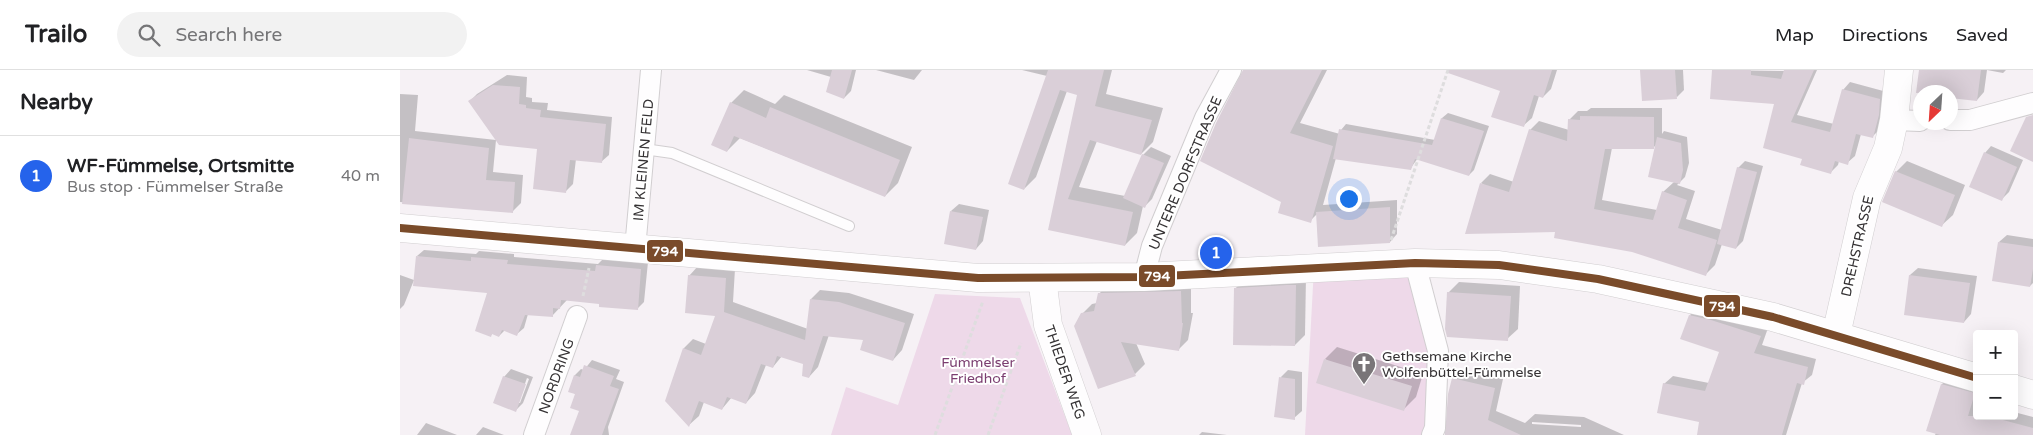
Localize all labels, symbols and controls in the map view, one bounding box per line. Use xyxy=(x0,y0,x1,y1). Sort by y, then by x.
search box xyxy=(117,12,467,57)
text: Trailo xyxy=(25,20,87,49)
icon: search xyxy=(135,21,163,49)
text: Search here xyxy=(175,24,282,46)
text: Map xyxy=(1775,24,1814,46)
text: Directions xyxy=(1842,24,1928,46)
text: Saved xyxy=(1956,24,2008,46)
north arrow xyxy=(1913,85,1958,130)
text: Nearby xyxy=(20,90,93,115)
street label: UNTERE DORFSTRASSE xyxy=(1145,94,1226,253)
street label: IM KLEINEN FELD xyxy=(630,98,657,222)
text: WF-Fümmelse, Ortsmitte xyxy=(67,155,294,177)
text: 1 xyxy=(31,166,41,186)
text: 40 m xyxy=(341,166,380,186)
text: Bus stop · Fümmelser Straße xyxy=(67,177,283,197)
your location xyxy=(1336,186,1362,212)
street label: DREHSTRASSE xyxy=(1838,194,1877,298)
pin: 1 xyxy=(1200,234,1232,272)
line badge: 794 xyxy=(646,239,684,263)
text: 794 xyxy=(652,243,678,260)
line badge: 794 xyxy=(1138,264,1176,288)
text: 794 xyxy=(1144,268,1170,285)
line badge: 794 xyxy=(1703,294,1741,318)
text: 794 xyxy=(1709,298,1735,315)
street label: THIEDER WEG xyxy=(1040,323,1089,422)
map controls xyxy=(1973,330,2018,420)
button: + xyxy=(1973,330,2018,375)
street label: NORDRING xyxy=(535,336,578,416)
place label: Gethsemane Kirche Wolfenbüttel-Fümmelse xyxy=(1382,348,1542,381)
church icon: Gethsemane Kirche Wolfenbüttel-Fümmelse xyxy=(1351,351,1377,385)
park label: Fümmelser Friedhof xyxy=(941,354,1015,387)
button: − xyxy=(1973,375,2018,420)

